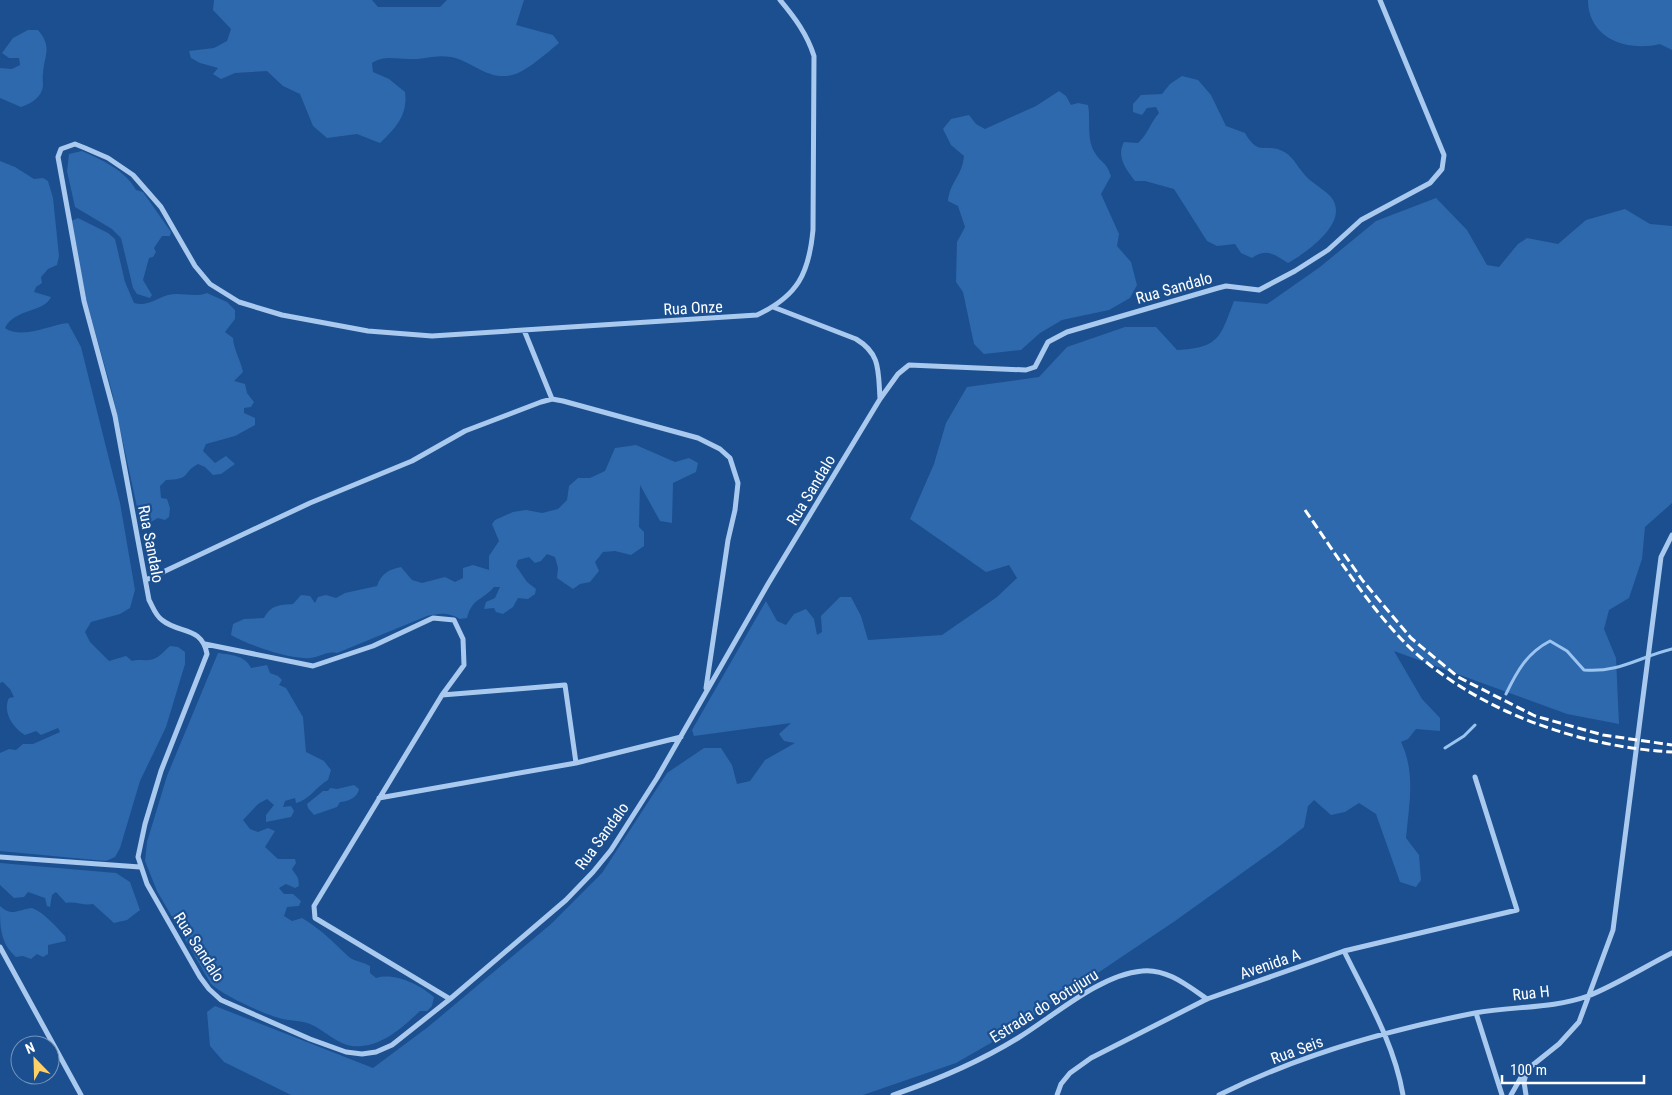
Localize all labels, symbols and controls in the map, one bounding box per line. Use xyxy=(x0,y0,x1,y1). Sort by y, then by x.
street label: Rua Sandalo xyxy=(1134,268,1214,308)
street label: Rua Onze xyxy=(663,297,723,319)
street label: Rua Sandalo xyxy=(783,451,839,529)
street label: Rua Sandalo xyxy=(134,504,168,584)
street label: Rua Sandalo xyxy=(571,799,633,873)
street label: Rua Sandalo xyxy=(170,909,228,985)
street label: Avenida A xyxy=(1237,945,1303,983)
street label: Estrada do Botujuru xyxy=(986,965,1102,1047)
street label: Rua H xyxy=(1511,982,1551,1004)
street label: Rua Seis xyxy=(1268,1032,1326,1068)
north arrow xyxy=(10,1035,60,1085)
text: N xyxy=(23,1039,37,1057)
scale bar xyxy=(1502,1052,1644,1084)
text: 100 m xyxy=(1510,1061,1547,1079)

